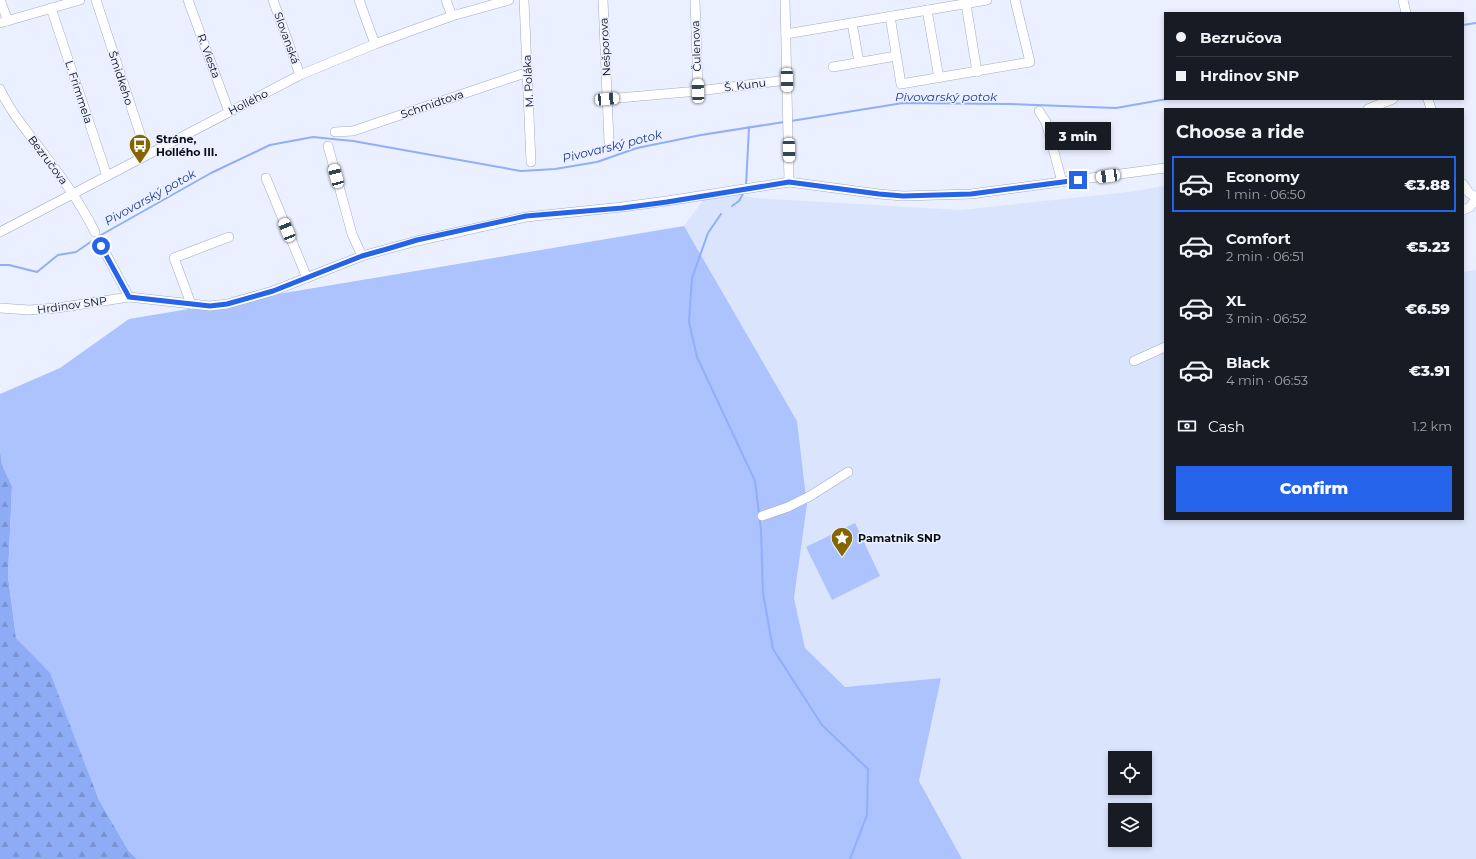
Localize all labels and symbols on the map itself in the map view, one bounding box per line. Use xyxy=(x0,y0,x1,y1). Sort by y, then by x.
street label: Slovanská xyxy=(271,10,303,66)
street label: Nešporova xyxy=(596,17,614,77)
street label: Čulenova xyxy=(688,20,704,72)
street label: R. Viesta xyxy=(194,32,224,80)
street label: Šmidkeho xyxy=(106,49,136,107)
street label: M. Poláka xyxy=(520,54,536,108)
street label: L. Frimmela xyxy=(62,59,96,125)
car xyxy=(781,68,793,92)
street label: Š. Kunu xyxy=(723,75,767,95)
car xyxy=(692,79,704,103)
street label: Hollého xyxy=(226,86,270,118)
street label: Schmidtova xyxy=(399,87,465,121)
water label: Pivovarský potok xyxy=(895,89,998,104)
car xyxy=(595,92,619,106)
callout: 3 min xyxy=(1045,122,1111,150)
water label: Pivovarský potok xyxy=(561,126,664,166)
bus stop icon: Stráne, Hollého III. xyxy=(127,132,153,165)
place label: Stráne, Hollého III. xyxy=(156,132,217,159)
street label: Bezručova xyxy=(25,133,71,187)
car xyxy=(783,138,795,162)
car xyxy=(327,163,345,189)
water label: Pivovarský potok xyxy=(102,165,199,228)
car xyxy=(1095,168,1121,184)
route end xyxy=(1069,171,1087,189)
car xyxy=(277,217,297,243)
route start xyxy=(92,237,110,255)
street label: Hrdinov SNP xyxy=(36,293,108,317)
place icon: Pamatnik SNP xyxy=(829,525,855,558)
place label: Pamatnik SNP xyxy=(858,531,941,545)

